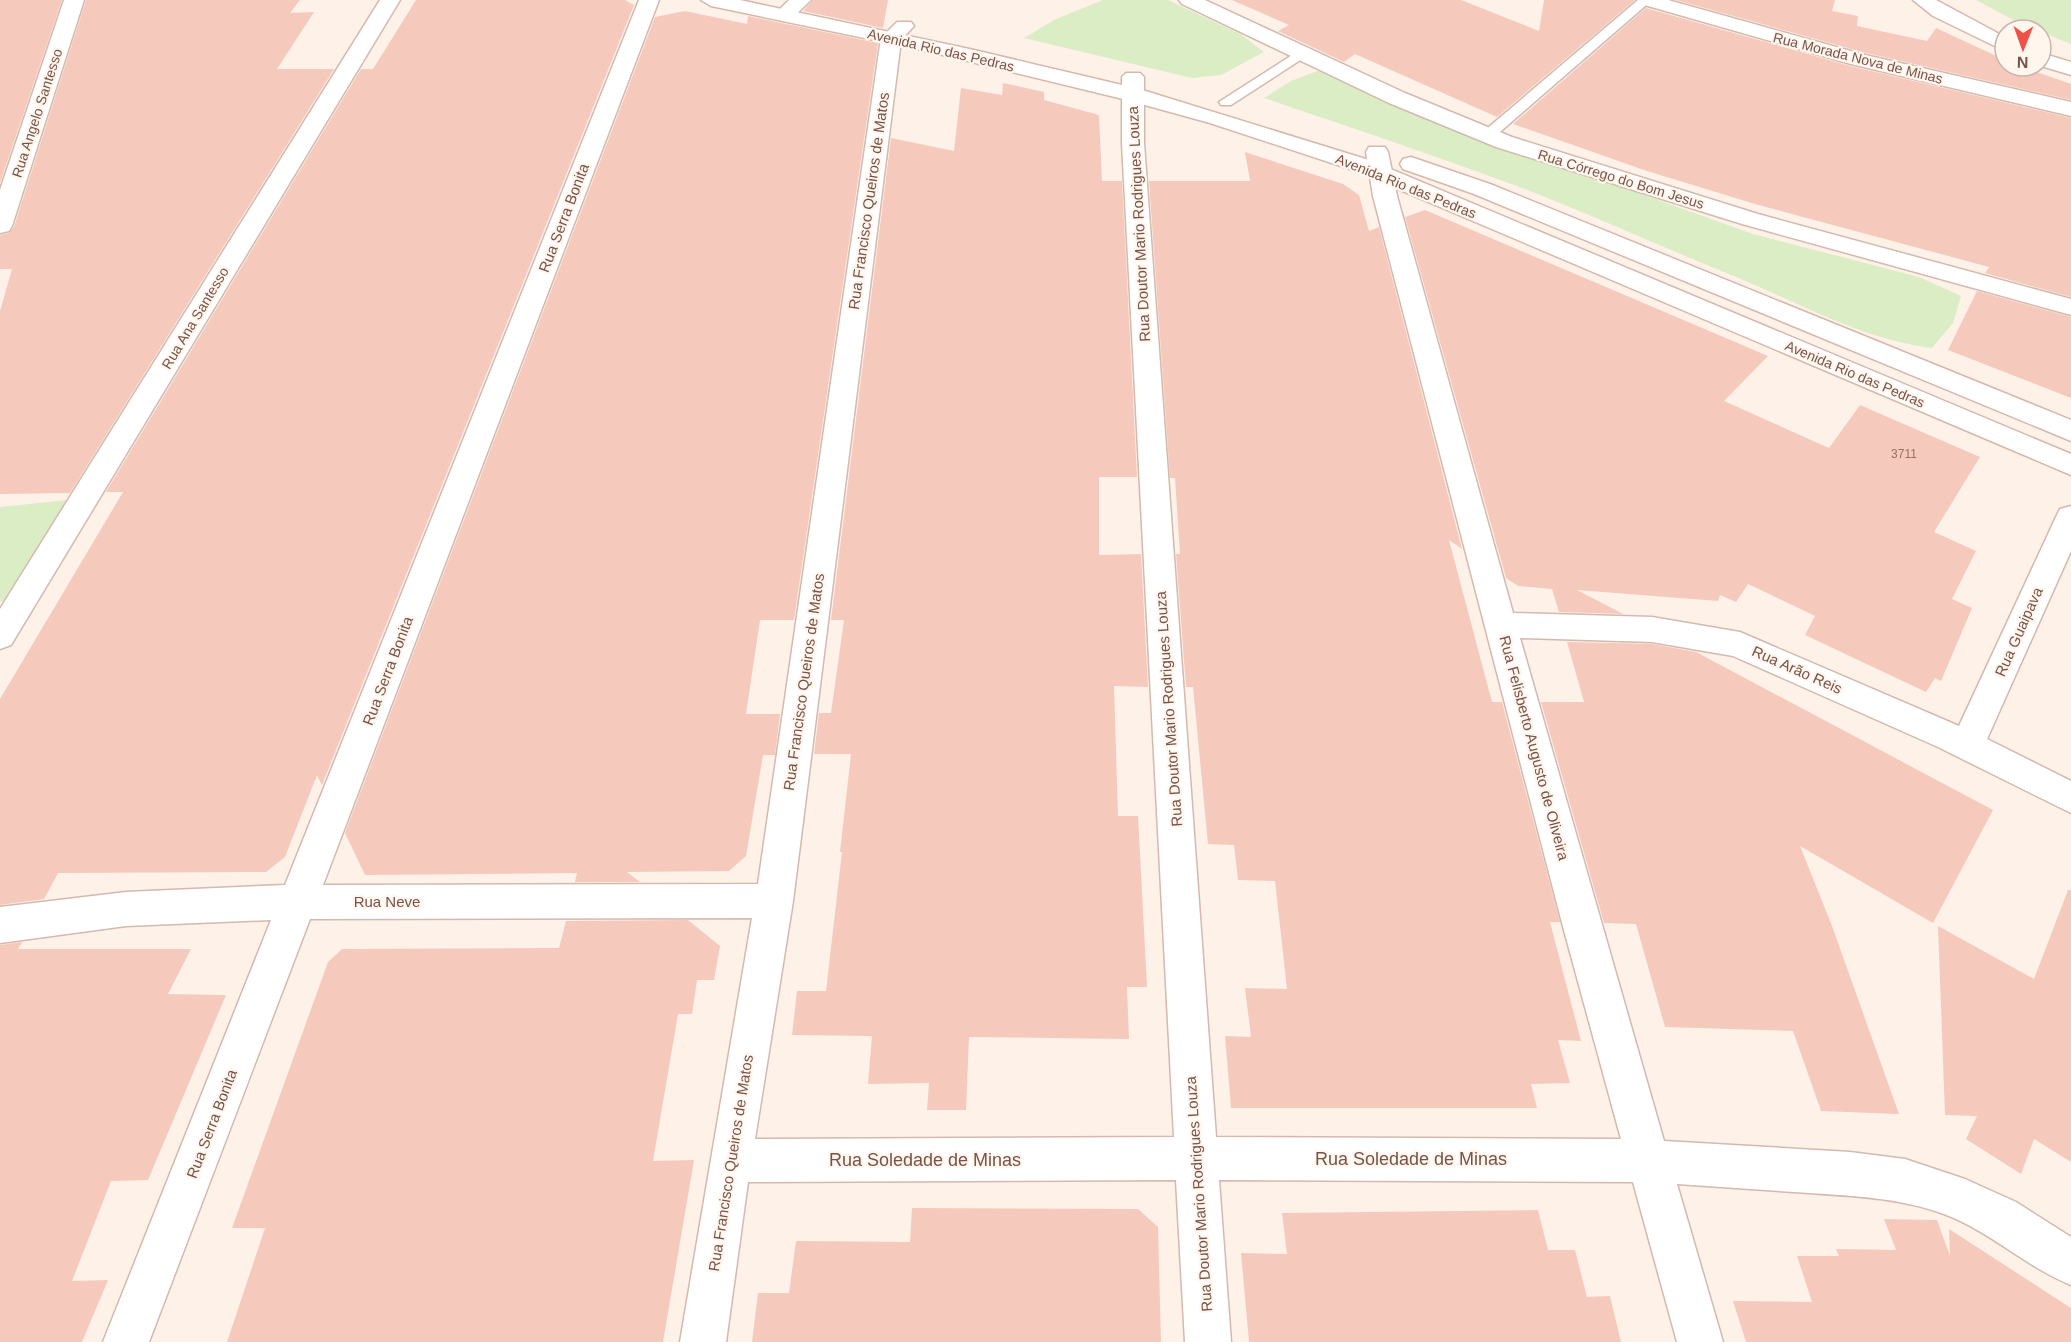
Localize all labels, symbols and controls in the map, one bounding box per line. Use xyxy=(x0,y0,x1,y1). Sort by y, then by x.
north arrow xyxy=(1993,18,2053,78)
street label: Avenida Rio das Pedras xyxy=(866,25,1016,75)
street label: Rua Morada Nova de Minas xyxy=(1771,29,1945,87)
street label: Rua Angelo Santesso xyxy=(9,46,65,180)
text: N xyxy=(2017,54,2029,71)
street label: Rua Francisco Queiros de Matos xyxy=(845,91,892,311)
street label: Rua Doutor Mario Rodrigues Louza xyxy=(1124,105,1153,342)
street label: Rua Córrego do Bom Jesus xyxy=(1536,146,1706,212)
street label: Avenida Rio das Pedras xyxy=(1333,150,1479,222)
street label: Rua Serra Bonita xyxy=(535,160,592,275)
street label: Rua Ana Santesso xyxy=(158,264,232,372)
street label: Avenida Rio das Pedras xyxy=(1783,337,1927,411)
house number: 3711 xyxy=(1891,447,1917,461)
street label: Rua Francisco Queiros de Matos xyxy=(780,572,827,792)
street label: Rua Guaipava xyxy=(1991,584,2046,679)
street label: Rua Doutor Mario Rodrigues Louza xyxy=(1152,590,1185,827)
street label: Rua Serra Bonita xyxy=(359,613,416,728)
street label: Rua Felisberto Augusto de Oliveira xyxy=(1496,634,1573,863)
street label: Rua Arão Reis xyxy=(1750,642,1845,697)
street label: Rua Neve xyxy=(354,893,420,910)
street label: Rua Francisco Queiros de Matos xyxy=(705,1053,756,1273)
street label: Rua Serra Bonita xyxy=(183,1066,240,1181)
street label: Rua Doutor Mario Rodrigues Louza xyxy=(1182,1075,1215,1312)
street label: Rua Soledade de Minas xyxy=(1315,1149,1507,1169)
street label: Rua Soledade de Minas xyxy=(829,1150,1021,1170)

